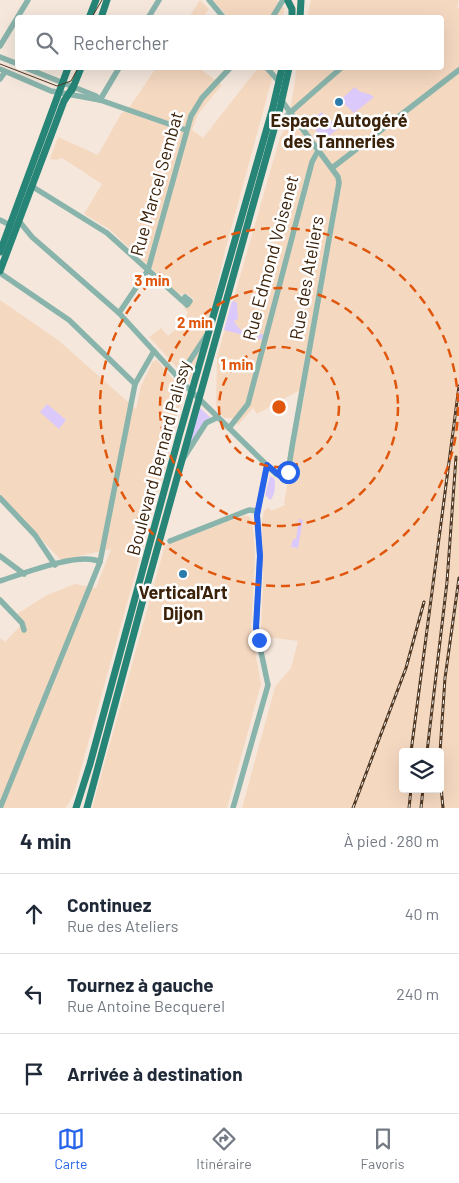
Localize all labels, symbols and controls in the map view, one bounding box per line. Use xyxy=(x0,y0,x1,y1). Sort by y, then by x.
search box xyxy=(15,15,444,70)
icon: search xyxy=(33,29,61,57)
text: Rechercher xyxy=(73,31,169,54)
marker: Espace Autogéré des Tanneries xyxy=(333,96,345,108)
street label: Rue Marcel Sembat xyxy=(125,109,187,259)
place label: Espace Autogéré des Tanneries xyxy=(270,109,408,152)
street label: Rue Edmond Voisenet xyxy=(237,173,303,343)
street label: Rue des Ateliers xyxy=(284,214,328,342)
text: 3 min xyxy=(134,271,170,289)
text: 2 min xyxy=(177,313,213,331)
text: 1 min xyxy=(221,355,253,373)
street label: Boulevard Bernard Palissy xyxy=(121,358,195,558)
centre of rings xyxy=(270,398,288,416)
route start xyxy=(277,461,300,484)
marker: Vertical'Art Dijon xyxy=(177,568,189,580)
place label: Vertical'Art Dijon xyxy=(138,581,228,624)
route end xyxy=(248,629,271,652)
map controls xyxy=(399,748,444,793)
button: layers xyxy=(399,748,444,793)
text: 4 min xyxy=(20,828,71,853)
text: À pied · 280 m xyxy=(344,831,439,850)
text: Continuez xyxy=(67,893,151,916)
icon: ahead xyxy=(20,900,48,928)
text: 40 m xyxy=(405,904,439,923)
text: Rue des Ateliers xyxy=(67,916,179,935)
text: Tournez à gauche xyxy=(67,973,214,996)
icon: left xyxy=(20,980,48,1008)
text: 240 m xyxy=(396,984,439,1003)
text: Rue Antoine Becquerel xyxy=(67,996,225,1015)
icon: arrive xyxy=(20,1060,48,1088)
text: Arrivée à destination xyxy=(67,1062,243,1085)
tab: Carte xyxy=(54,1125,88,1172)
tab: Itinéraire xyxy=(196,1125,252,1172)
tab: Favoris xyxy=(361,1125,405,1172)

